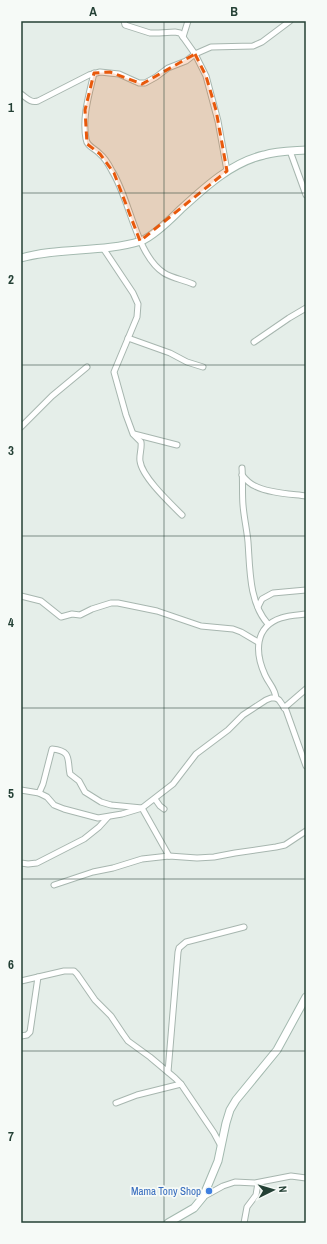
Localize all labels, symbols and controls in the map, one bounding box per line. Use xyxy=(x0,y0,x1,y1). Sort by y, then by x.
text: A xyxy=(89,3,97,20)
text: B xyxy=(230,3,238,20)
text: 1 xyxy=(8,99,14,116)
text: 2 xyxy=(8,271,14,288)
text: 3 xyxy=(8,442,14,459)
text: 4 xyxy=(8,614,14,631)
text: 5 xyxy=(8,785,14,802)
text: 6 xyxy=(8,956,14,973)
text: 7 xyxy=(8,1128,14,1145)
north arrow xyxy=(253,1170,293,1210)
place label: Mama Tony Shop xyxy=(131,1184,201,1198)
text: N xyxy=(276,1185,290,1193)
marker: Mama Tony Shop xyxy=(204,1186,214,1196)

